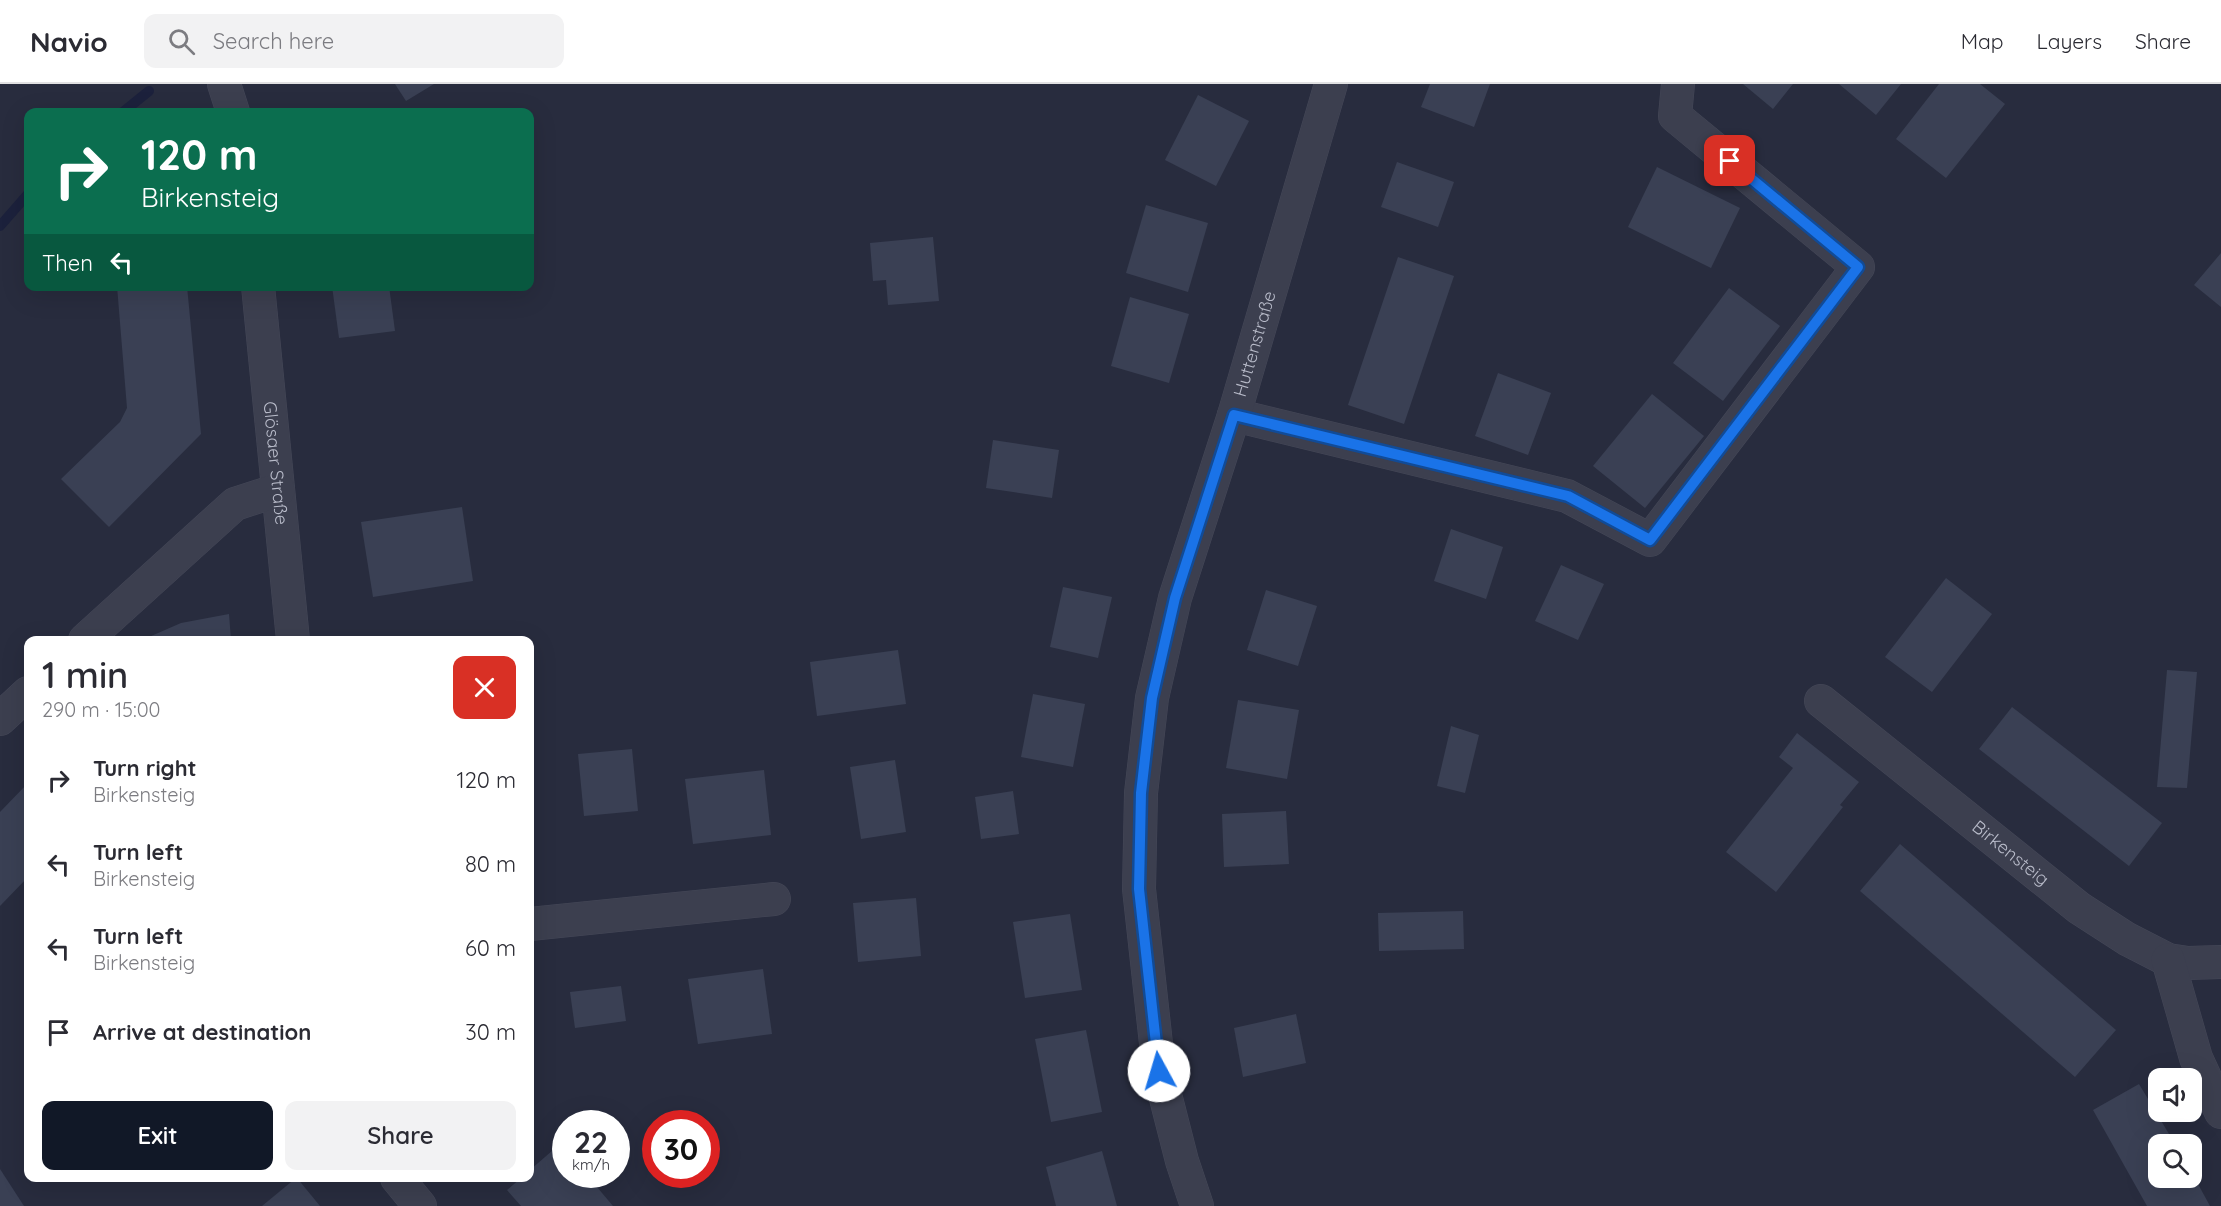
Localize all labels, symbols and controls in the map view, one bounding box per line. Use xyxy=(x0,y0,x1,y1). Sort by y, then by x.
search box xyxy=(144,14,564,68)
text: Navio xyxy=(30,24,108,59)
icon: search xyxy=(165,25,198,58)
text: Search here xyxy=(213,27,334,55)
text: Map xyxy=(1961,28,2004,54)
text: Layers xyxy=(2037,28,2102,54)
text: Share xyxy=(2135,28,2191,54)
text: 120 m xyxy=(141,128,258,181)
icon: right xyxy=(42,132,120,210)
pin xyxy=(1704,135,1755,186)
icon: arrive xyxy=(1713,144,1746,177)
text: Birkensteig xyxy=(141,180,279,214)
icon: left xyxy=(105,246,138,279)
text: Then xyxy=(42,249,93,277)
street label: Huttenstraße xyxy=(1228,288,1281,399)
street label: Glösaer Straße xyxy=(258,400,294,526)
text: 1 min xyxy=(42,652,128,697)
button: close xyxy=(453,656,516,719)
text: 290 m · 15:00 xyxy=(42,697,161,722)
text: Turn right xyxy=(93,754,197,782)
icon: right xyxy=(42,764,75,797)
text: 120 m xyxy=(457,766,516,794)
text: Birkensteig xyxy=(93,782,195,807)
street label: Birkensteig xyxy=(1968,815,2054,890)
text: Turn left xyxy=(93,838,183,866)
icon: left xyxy=(42,848,75,881)
text: 80 m xyxy=(465,850,516,878)
text: Birkensteig xyxy=(93,866,195,891)
text: Turn left xyxy=(93,922,183,950)
icon: left xyxy=(42,932,75,965)
text: 60 m xyxy=(465,934,516,962)
text: Birkensteig xyxy=(93,950,195,975)
icon: arrive xyxy=(42,1016,75,1049)
text: Arrive at destination xyxy=(93,1018,311,1046)
text: 30 m xyxy=(465,1018,516,1046)
position arrow xyxy=(1127,1039,1191,1103)
map controls xyxy=(2148,1068,2202,1188)
button: sound xyxy=(2148,1068,2202,1122)
button: Exit xyxy=(42,1101,273,1170)
button: Share xyxy=(285,1101,516,1170)
speed limit sign: 30 xyxy=(642,1110,720,1188)
text: 22 xyxy=(574,1123,608,1161)
button: search xyxy=(2148,1134,2202,1188)
text: km/h xyxy=(572,1155,610,1174)

